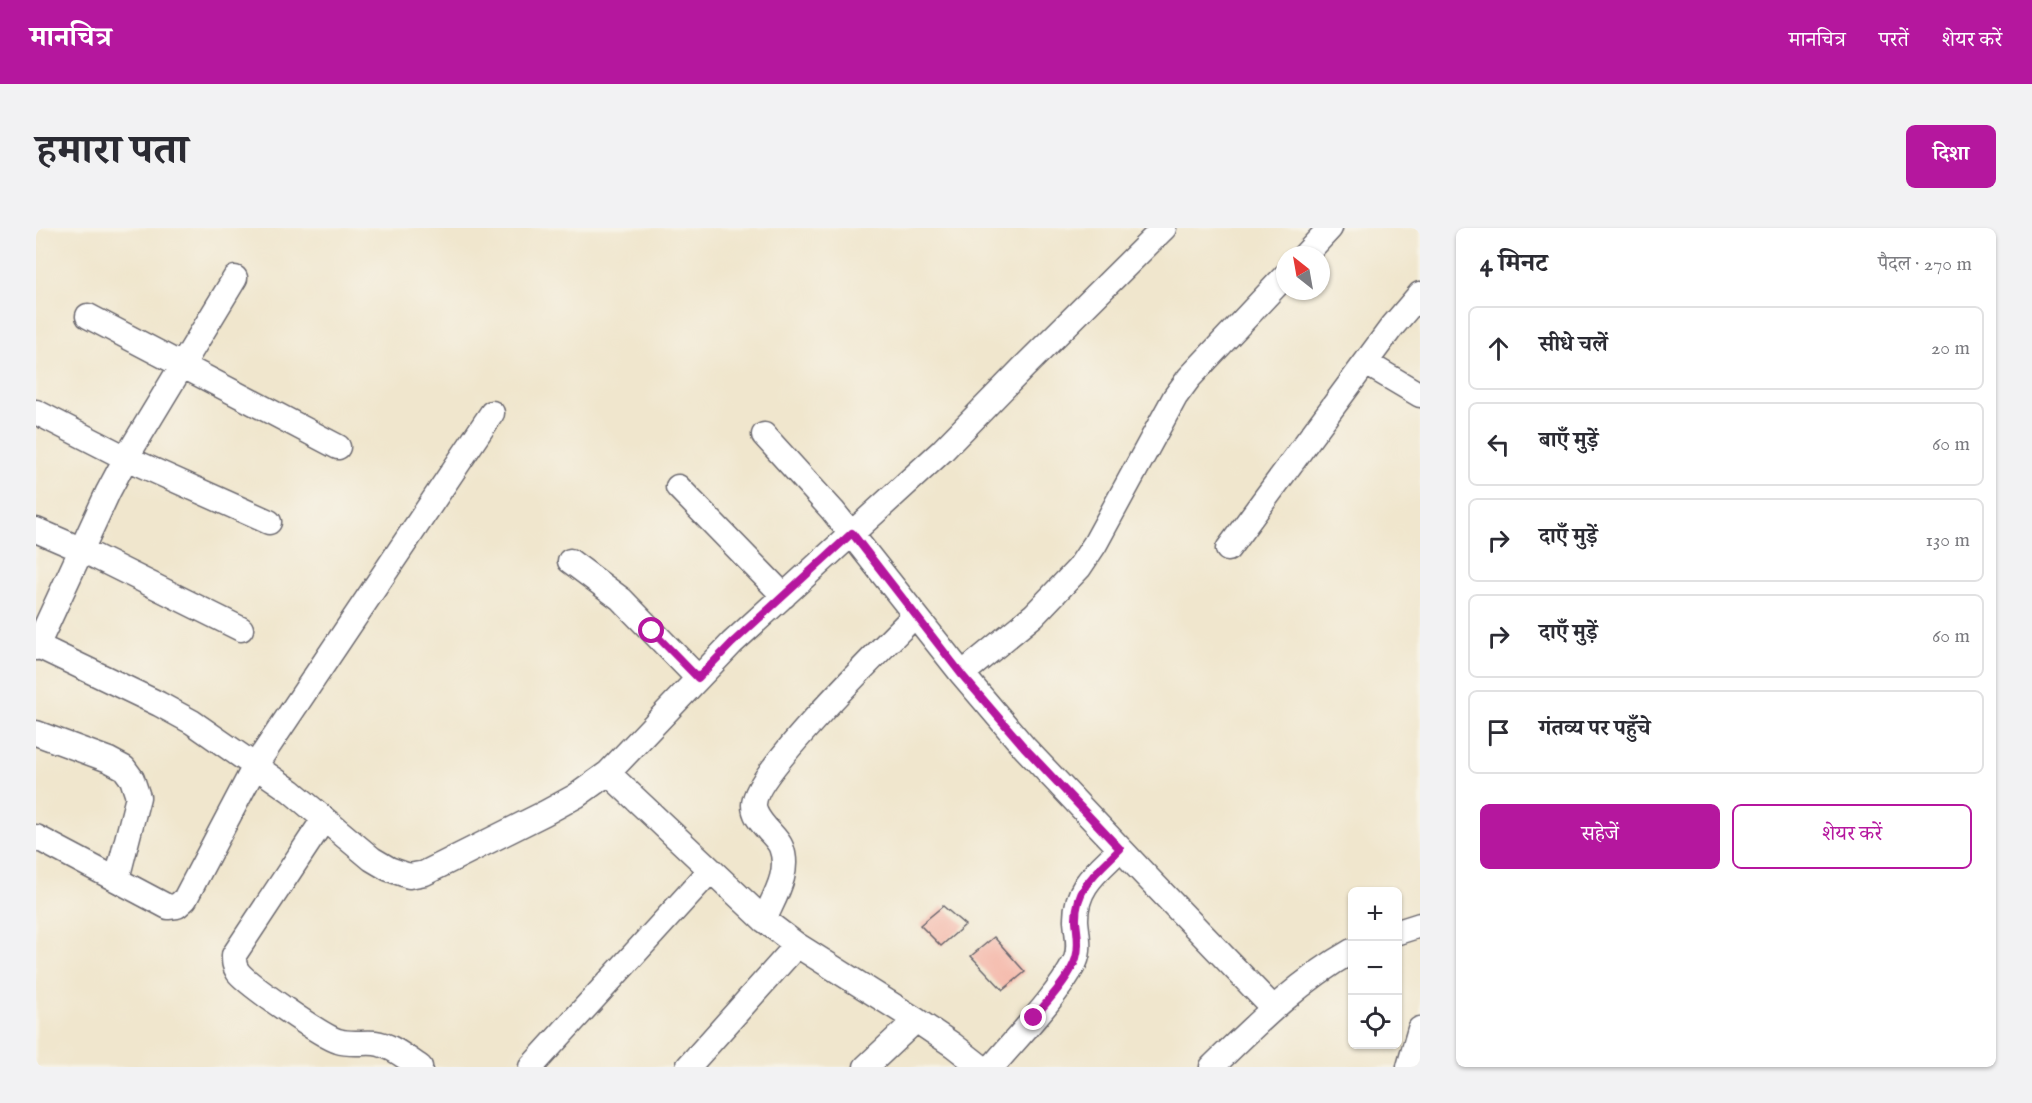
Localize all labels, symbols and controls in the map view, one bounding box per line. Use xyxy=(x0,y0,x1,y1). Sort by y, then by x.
text: मानचित्र xyxy=(30,21,112,56)
text: मानचित्र xyxy=(1789,27,1846,54)
text: परतें xyxy=(1879,27,1909,54)
text: शेयर करें xyxy=(1942,27,2002,54)
text: हमारा पता xyxy=(36,125,188,178)
button: दिशा xyxy=(1906,125,1996,188)
north arrow xyxy=(1276,246,1330,300)
text: 4 मिनट xyxy=(1480,247,1548,280)
text: पैदल · 270 m xyxy=(1878,252,1972,277)
text: सीधे चलें xyxy=(1539,331,1608,359)
icon: ahead xyxy=(1482,332,1515,365)
text: 20 m xyxy=(1931,336,1970,361)
text: बाएँ मुड़ें xyxy=(1539,427,1598,455)
icon: left xyxy=(1482,428,1515,461)
text: 60 m xyxy=(1932,432,1970,457)
text: दाएँ मुड़ें xyxy=(1539,523,1598,551)
icon: right xyxy=(1482,524,1515,557)
text: 130 m xyxy=(1925,528,1970,553)
route start xyxy=(638,617,664,643)
text: दाएँ मुड़ें xyxy=(1539,619,1598,647)
icon: right xyxy=(1482,620,1515,653)
text: 60 m xyxy=(1932,624,1970,649)
text: गंतव्य पर पहुँचे xyxy=(1539,715,1650,743)
icon: arrive xyxy=(1482,716,1515,749)
button: सहेजें xyxy=(1480,804,1720,869)
button: शेयर करें xyxy=(1732,804,1972,869)
map controls xyxy=(1348,887,1402,1049)
button: + xyxy=(1348,887,1402,941)
button: − xyxy=(1348,941,1402,995)
button: locate xyxy=(1348,995,1402,1049)
route end xyxy=(1020,1004,1046,1030)

